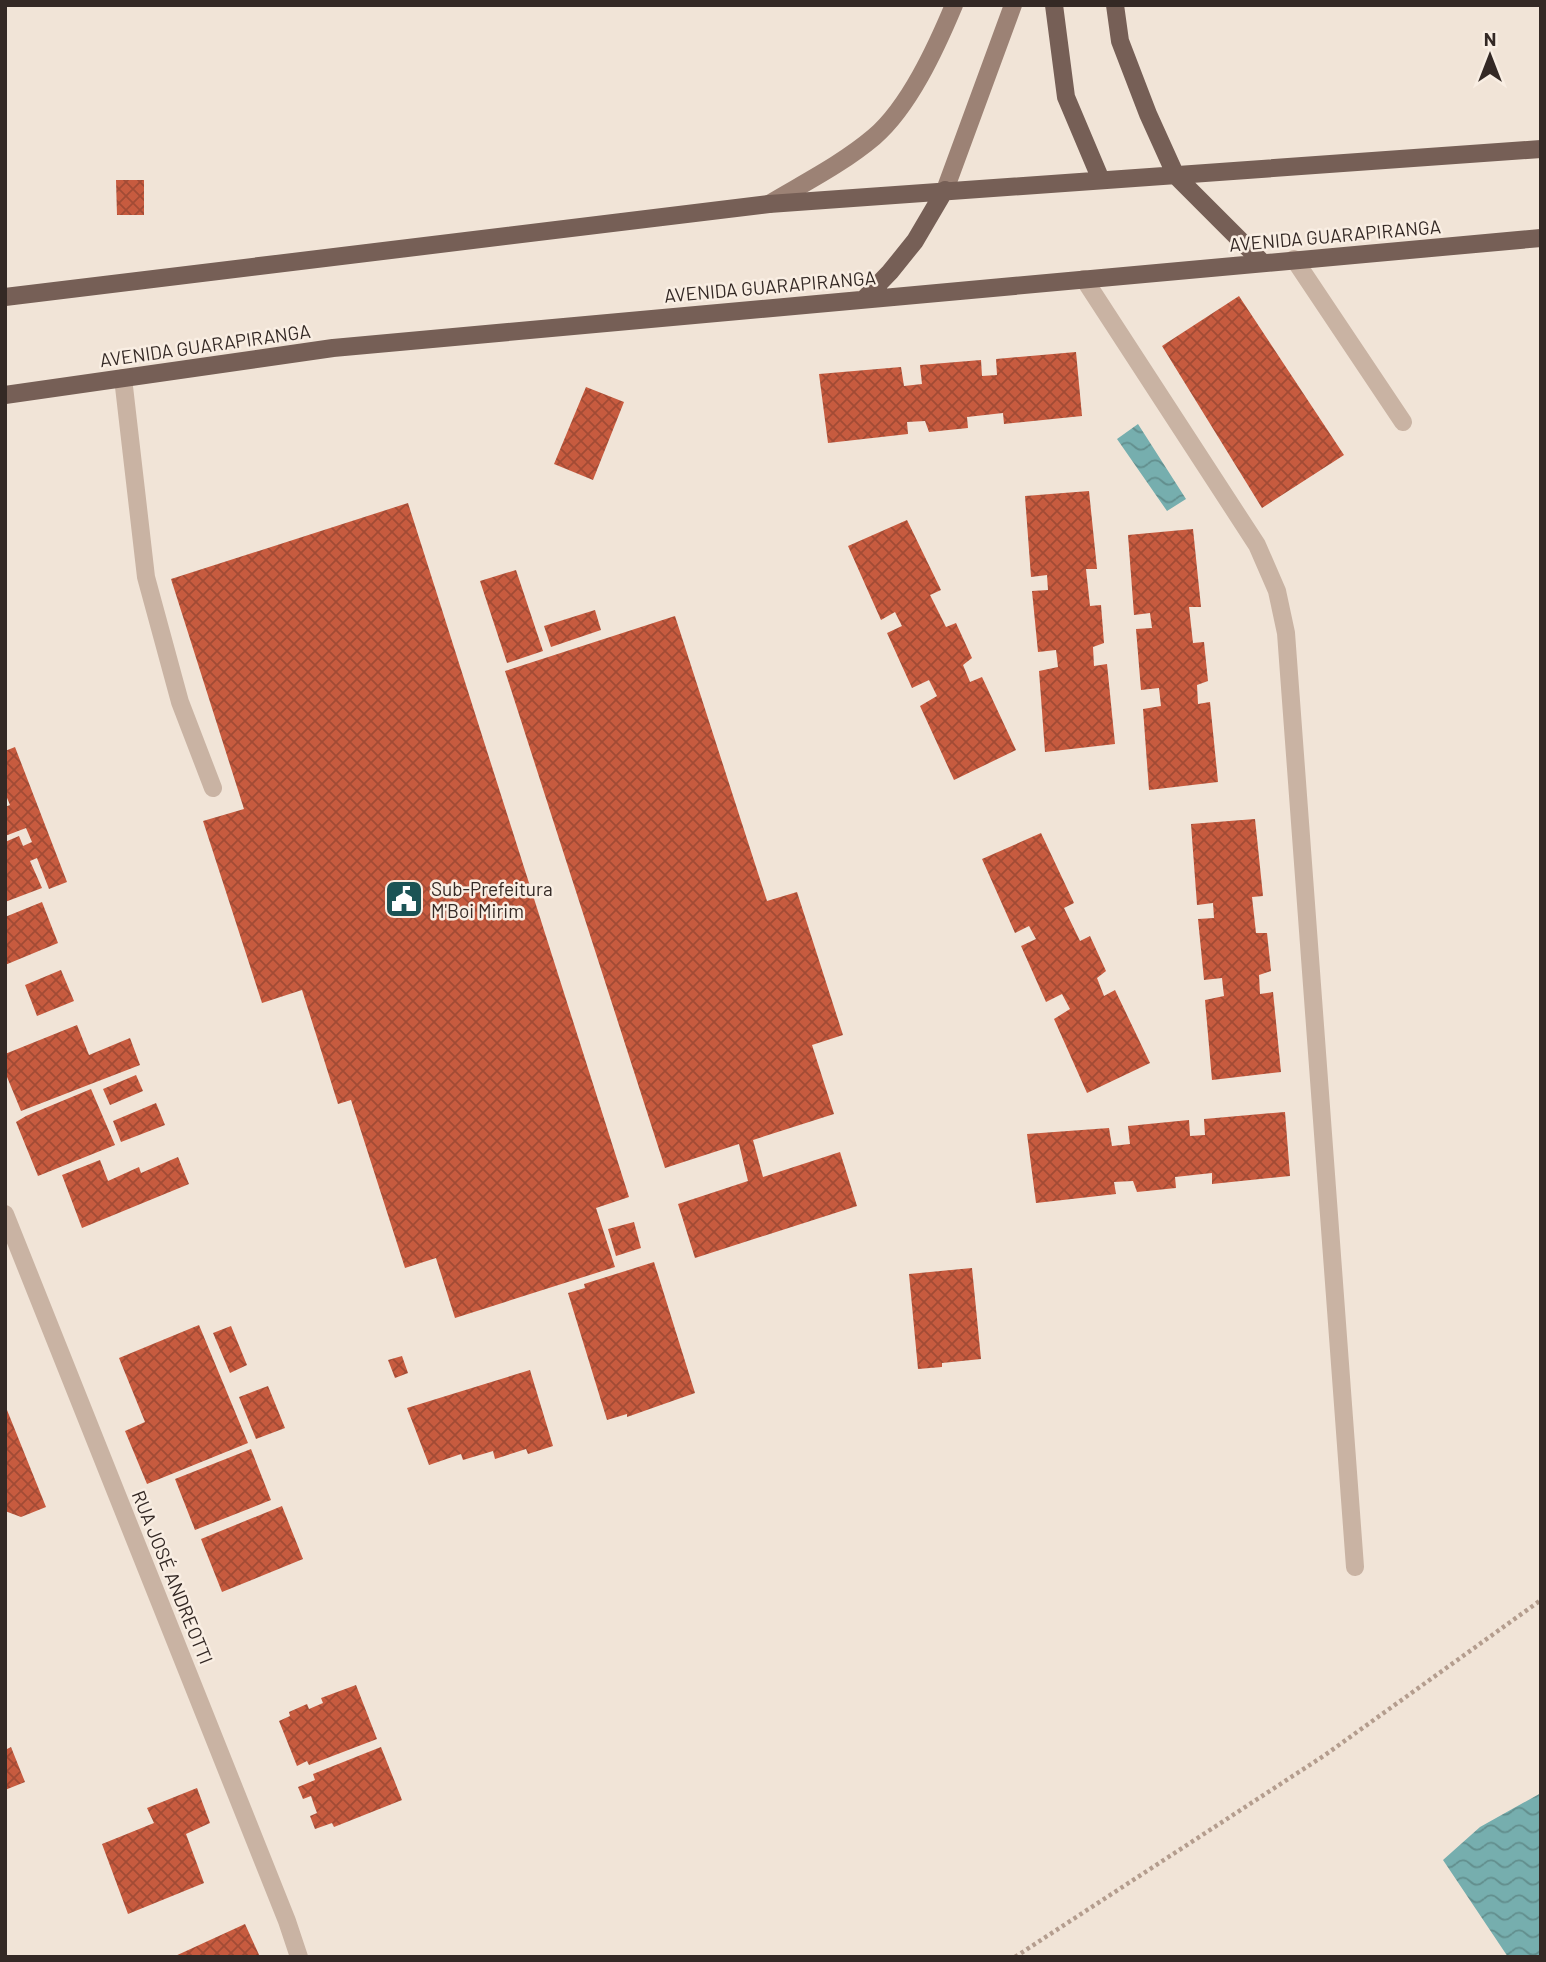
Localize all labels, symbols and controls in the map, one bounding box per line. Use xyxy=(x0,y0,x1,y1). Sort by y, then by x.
north arrow xyxy=(1455,21,1525,91)
text: N xyxy=(1484,27,1496,50)
street label: AVENIDA GUARAPIRANGA xyxy=(1228,214,1442,256)
street label: AVENIDA GUARAPIRANGA xyxy=(663,265,877,307)
street label: AVENIDA GUARAPIRANGA xyxy=(98,319,312,371)
place label: Sub-Prefeitura M'Boi Mirim xyxy=(431,877,553,922)
public building icon: Sub-Prefeitura M'Boi Mirim xyxy=(383,878,425,920)
street label: RUA JOSÉ ANDREOTTI xyxy=(128,1487,218,1667)

